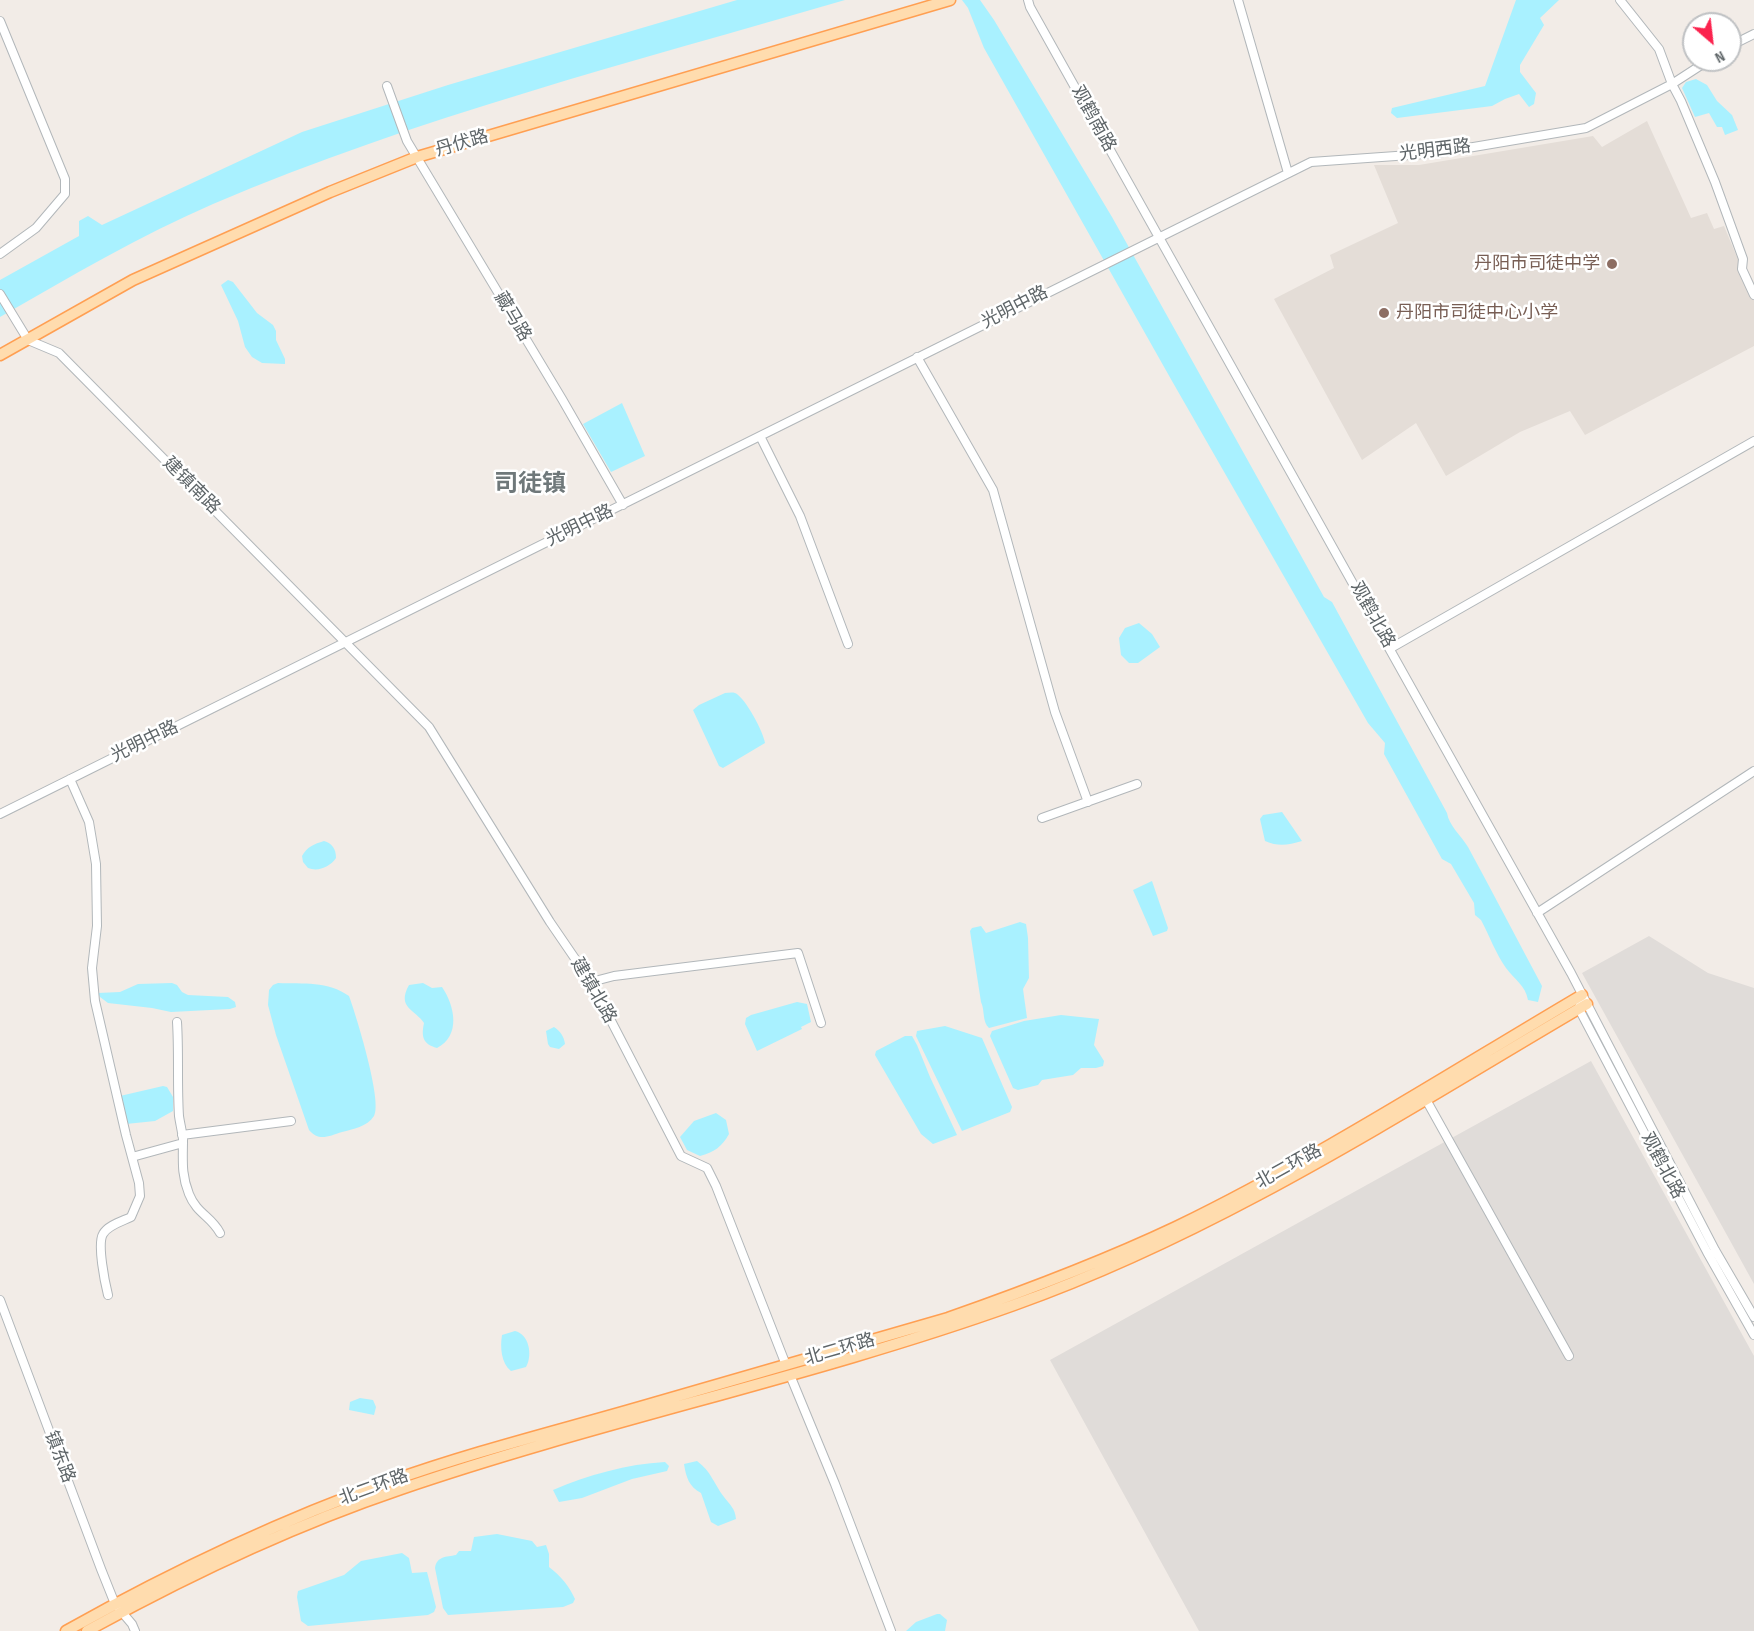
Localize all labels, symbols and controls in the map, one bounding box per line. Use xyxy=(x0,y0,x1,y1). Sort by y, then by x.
north arrow xyxy=(1682,12,1742,72)
text: N xyxy=(1712,46,1728,67)
street label: 观鹤南路 xyxy=(1066,82,1120,156)
street label: 丹伏路 xyxy=(433,126,491,162)
street label: 光明西路 xyxy=(1398,136,1472,166)
place label: 丹阳市司徒中学 xyxy=(1474,253,1600,275)
marker: 丹阳市司徒中学 xyxy=(1605,257,1619,271)
street label: 光明中路 xyxy=(978,282,1052,334)
street label: 藏马路 xyxy=(489,288,535,346)
place label: 丹阳市司徒中心小学 xyxy=(1396,302,1558,324)
marker: 丹阳市司徒中心小学 xyxy=(1377,306,1391,320)
street label: 建镇南路 xyxy=(158,453,224,519)
district label: 司徒镇 xyxy=(494,471,566,499)
street label: 光明中路 xyxy=(543,501,617,551)
street label: 观鹤北路 xyxy=(1345,578,1399,652)
street label: 光明中路 xyxy=(108,717,182,767)
street label: 建镇北路 xyxy=(566,954,620,1028)
street label: 观鹤北路 xyxy=(1636,1129,1688,1203)
street label: 北二环路 xyxy=(1252,1140,1326,1194)
street label: 北二环路 xyxy=(802,1330,878,1370)
street label: 镇东路 xyxy=(39,1428,79,1486)
street label: 北二环路 xyxy=(336,1466,412,1510)

